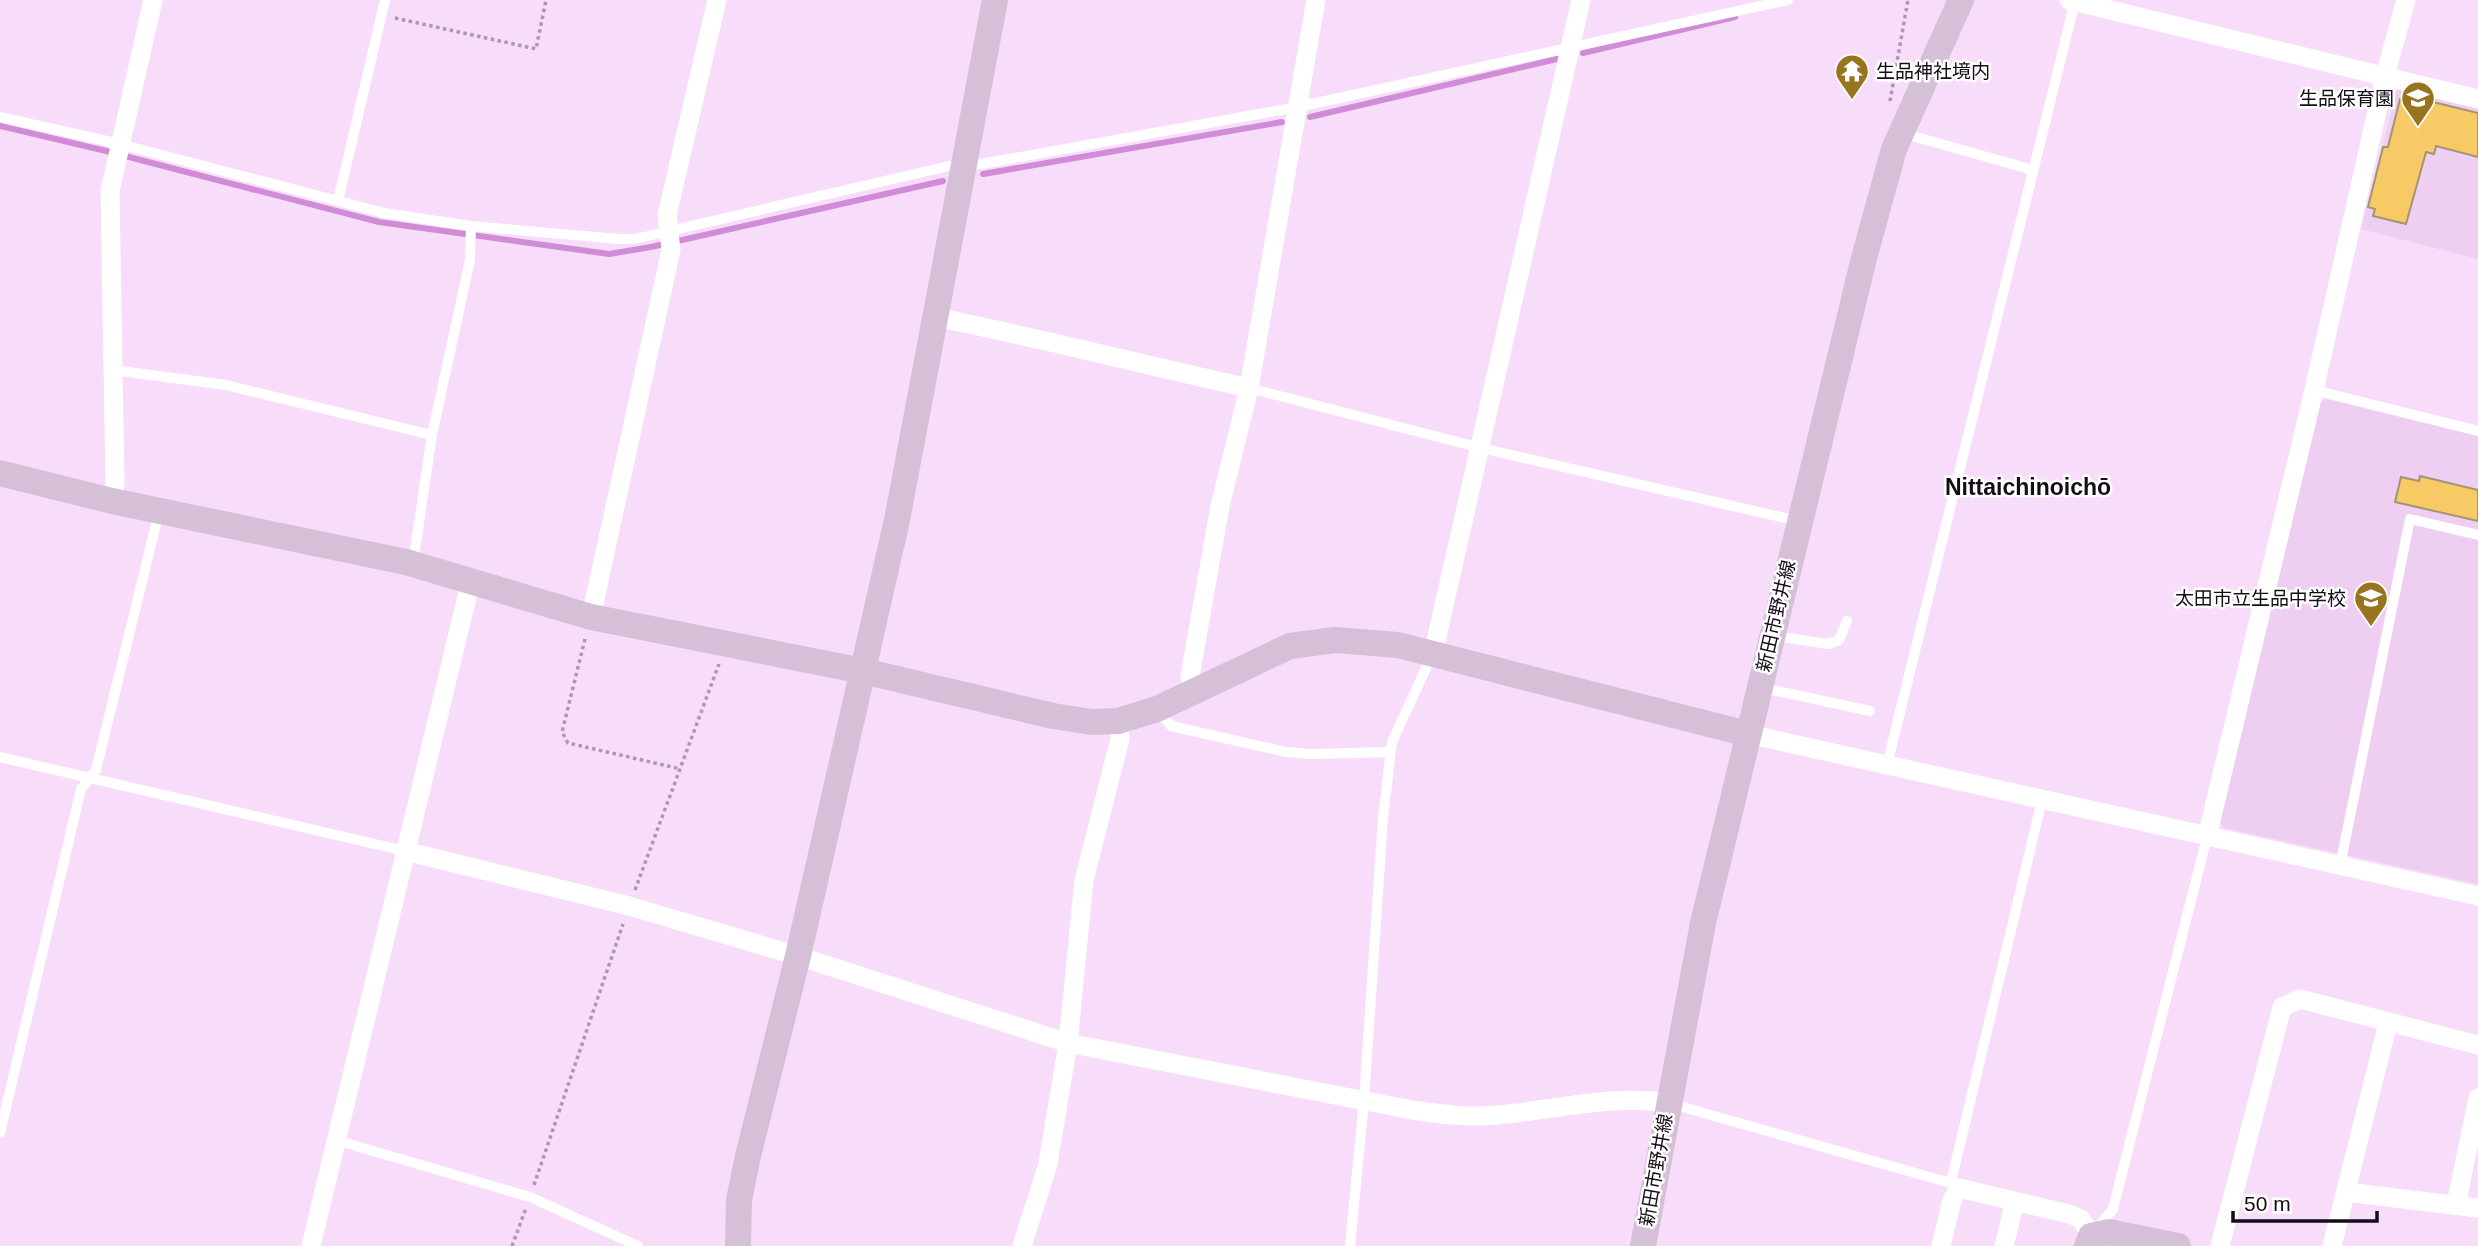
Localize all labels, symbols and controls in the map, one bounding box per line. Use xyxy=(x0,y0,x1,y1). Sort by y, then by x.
temple icon: 生品神社境内 xyxy=(1833,52,1871,101)
place label: 生品神社境内 xyxy=(1876,61,1990,82)
school or university icon: 生品保育園 xyxy=(2399,79,2437,128)
place label: 生品保育園 xyxy=(2299,88,2394,109)
district label: Nittaichinoichō xyxy=(1945,474,2111,500)
street label: 新田市野井線 xyxy=(1753,558,1799,674)
school or university icon: 太田市立生品中学校 xyxy=(2352,579,2390,628)
place label: 太田市立生品中学校 xyxy=(2175,588,2346,609)
street label: 新田市野井線 xyxy=(1636,1112,1676,1228)
scale bar xyxy=(2233,1180,2376,1224)
text: 50 m xyxy=(2244,1192,2291,1215)

